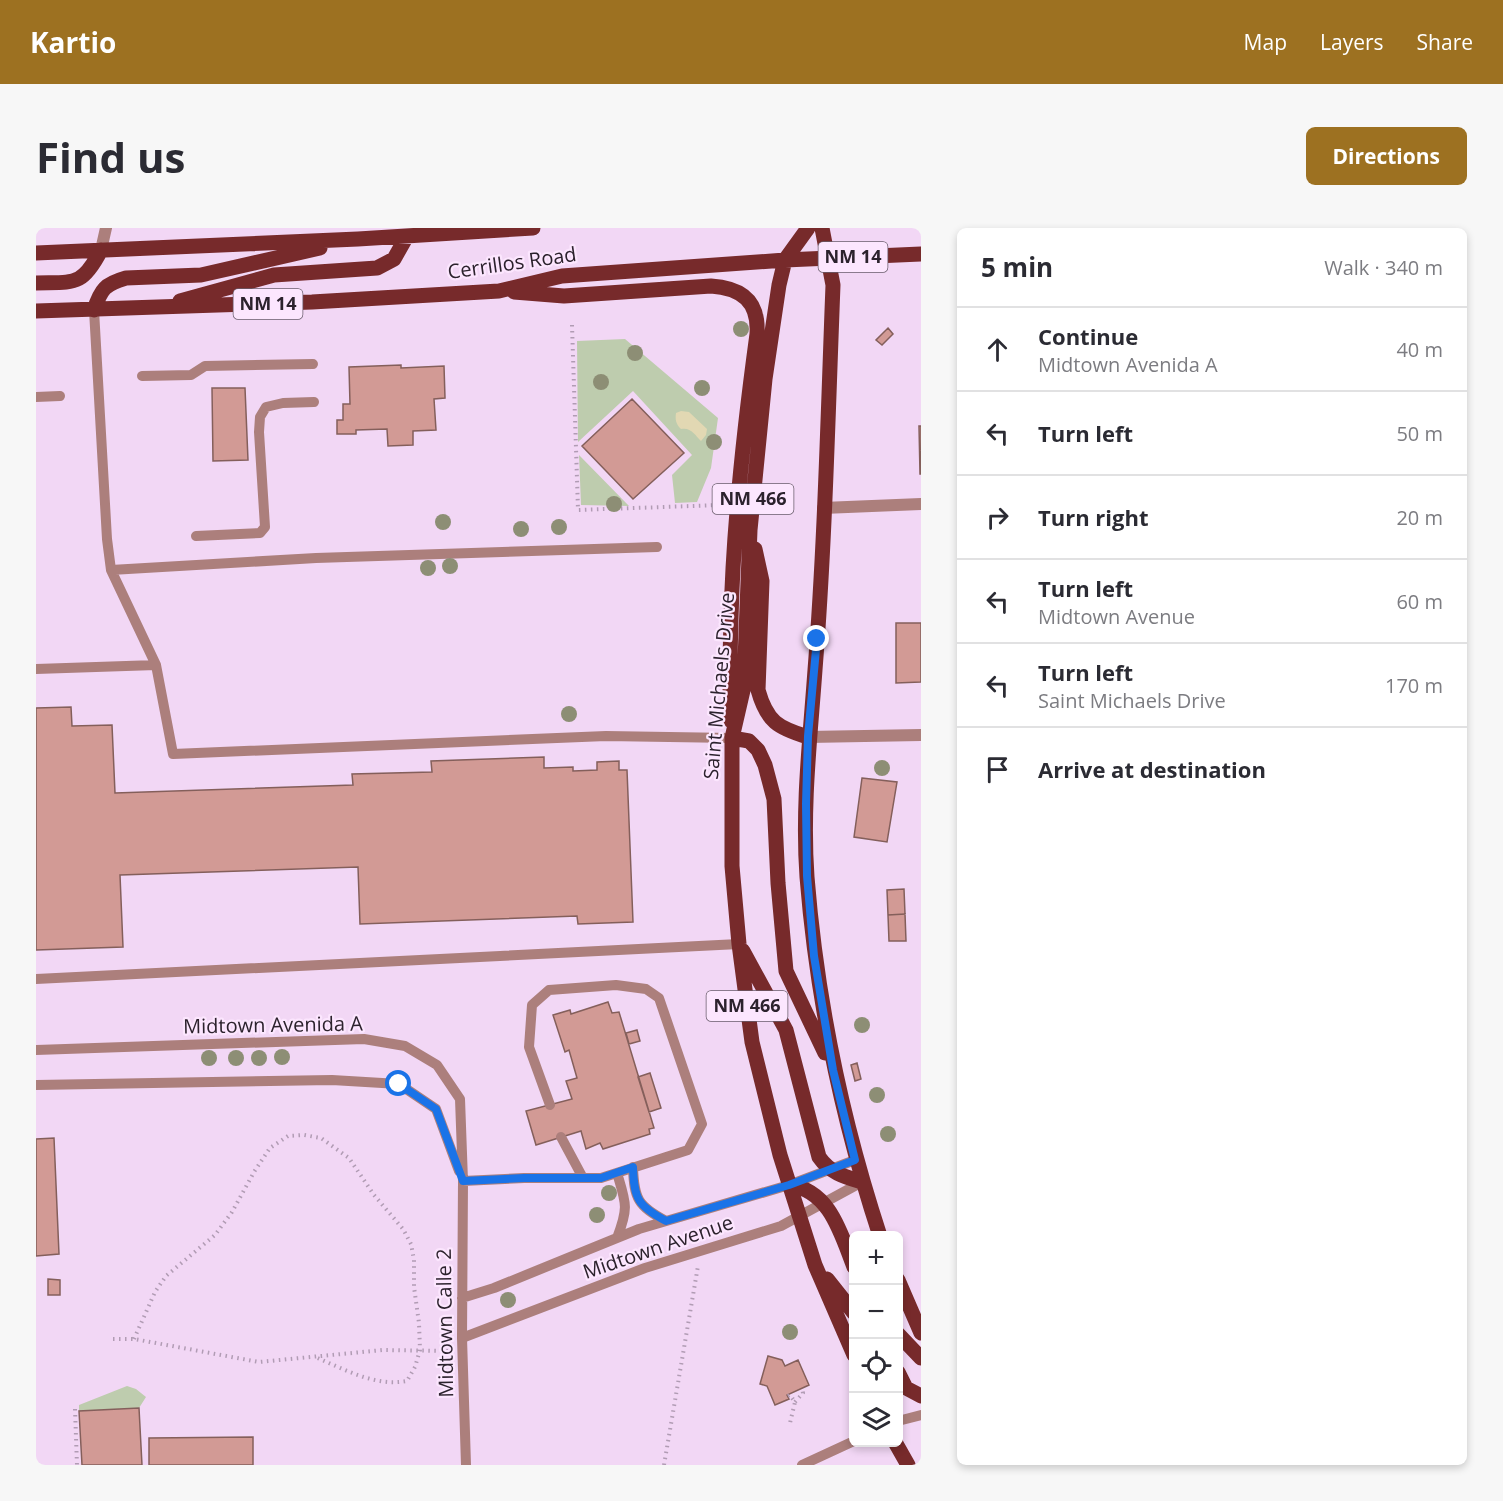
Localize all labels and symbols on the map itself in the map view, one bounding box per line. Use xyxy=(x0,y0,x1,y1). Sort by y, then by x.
street label: Cerrillos Road xyxy=(446,240,578,285)
road number: NM 14 xyxy=(818,242,888,272)
road number: NM 14 xyxy=(234,289,302,319)
road number: NM 466 xyxy=(712,484,794,514)
street label: Saint Michaels Drive xyxy=(697,591,740,781)
route end xyxy=(803,625,829,651)
road number: NM 466 xyxy=(706,991,788,1021)
street label: Midtown Avenida A xyxy=(183,1009,363,1040)
route start xyxy=(385,1070,411,1096)
street label: Midtown Avenue xyxy=(579,1208,736,1285)
street label: Midtown Calle 2 xyxy=(430,1248,459,1398)

